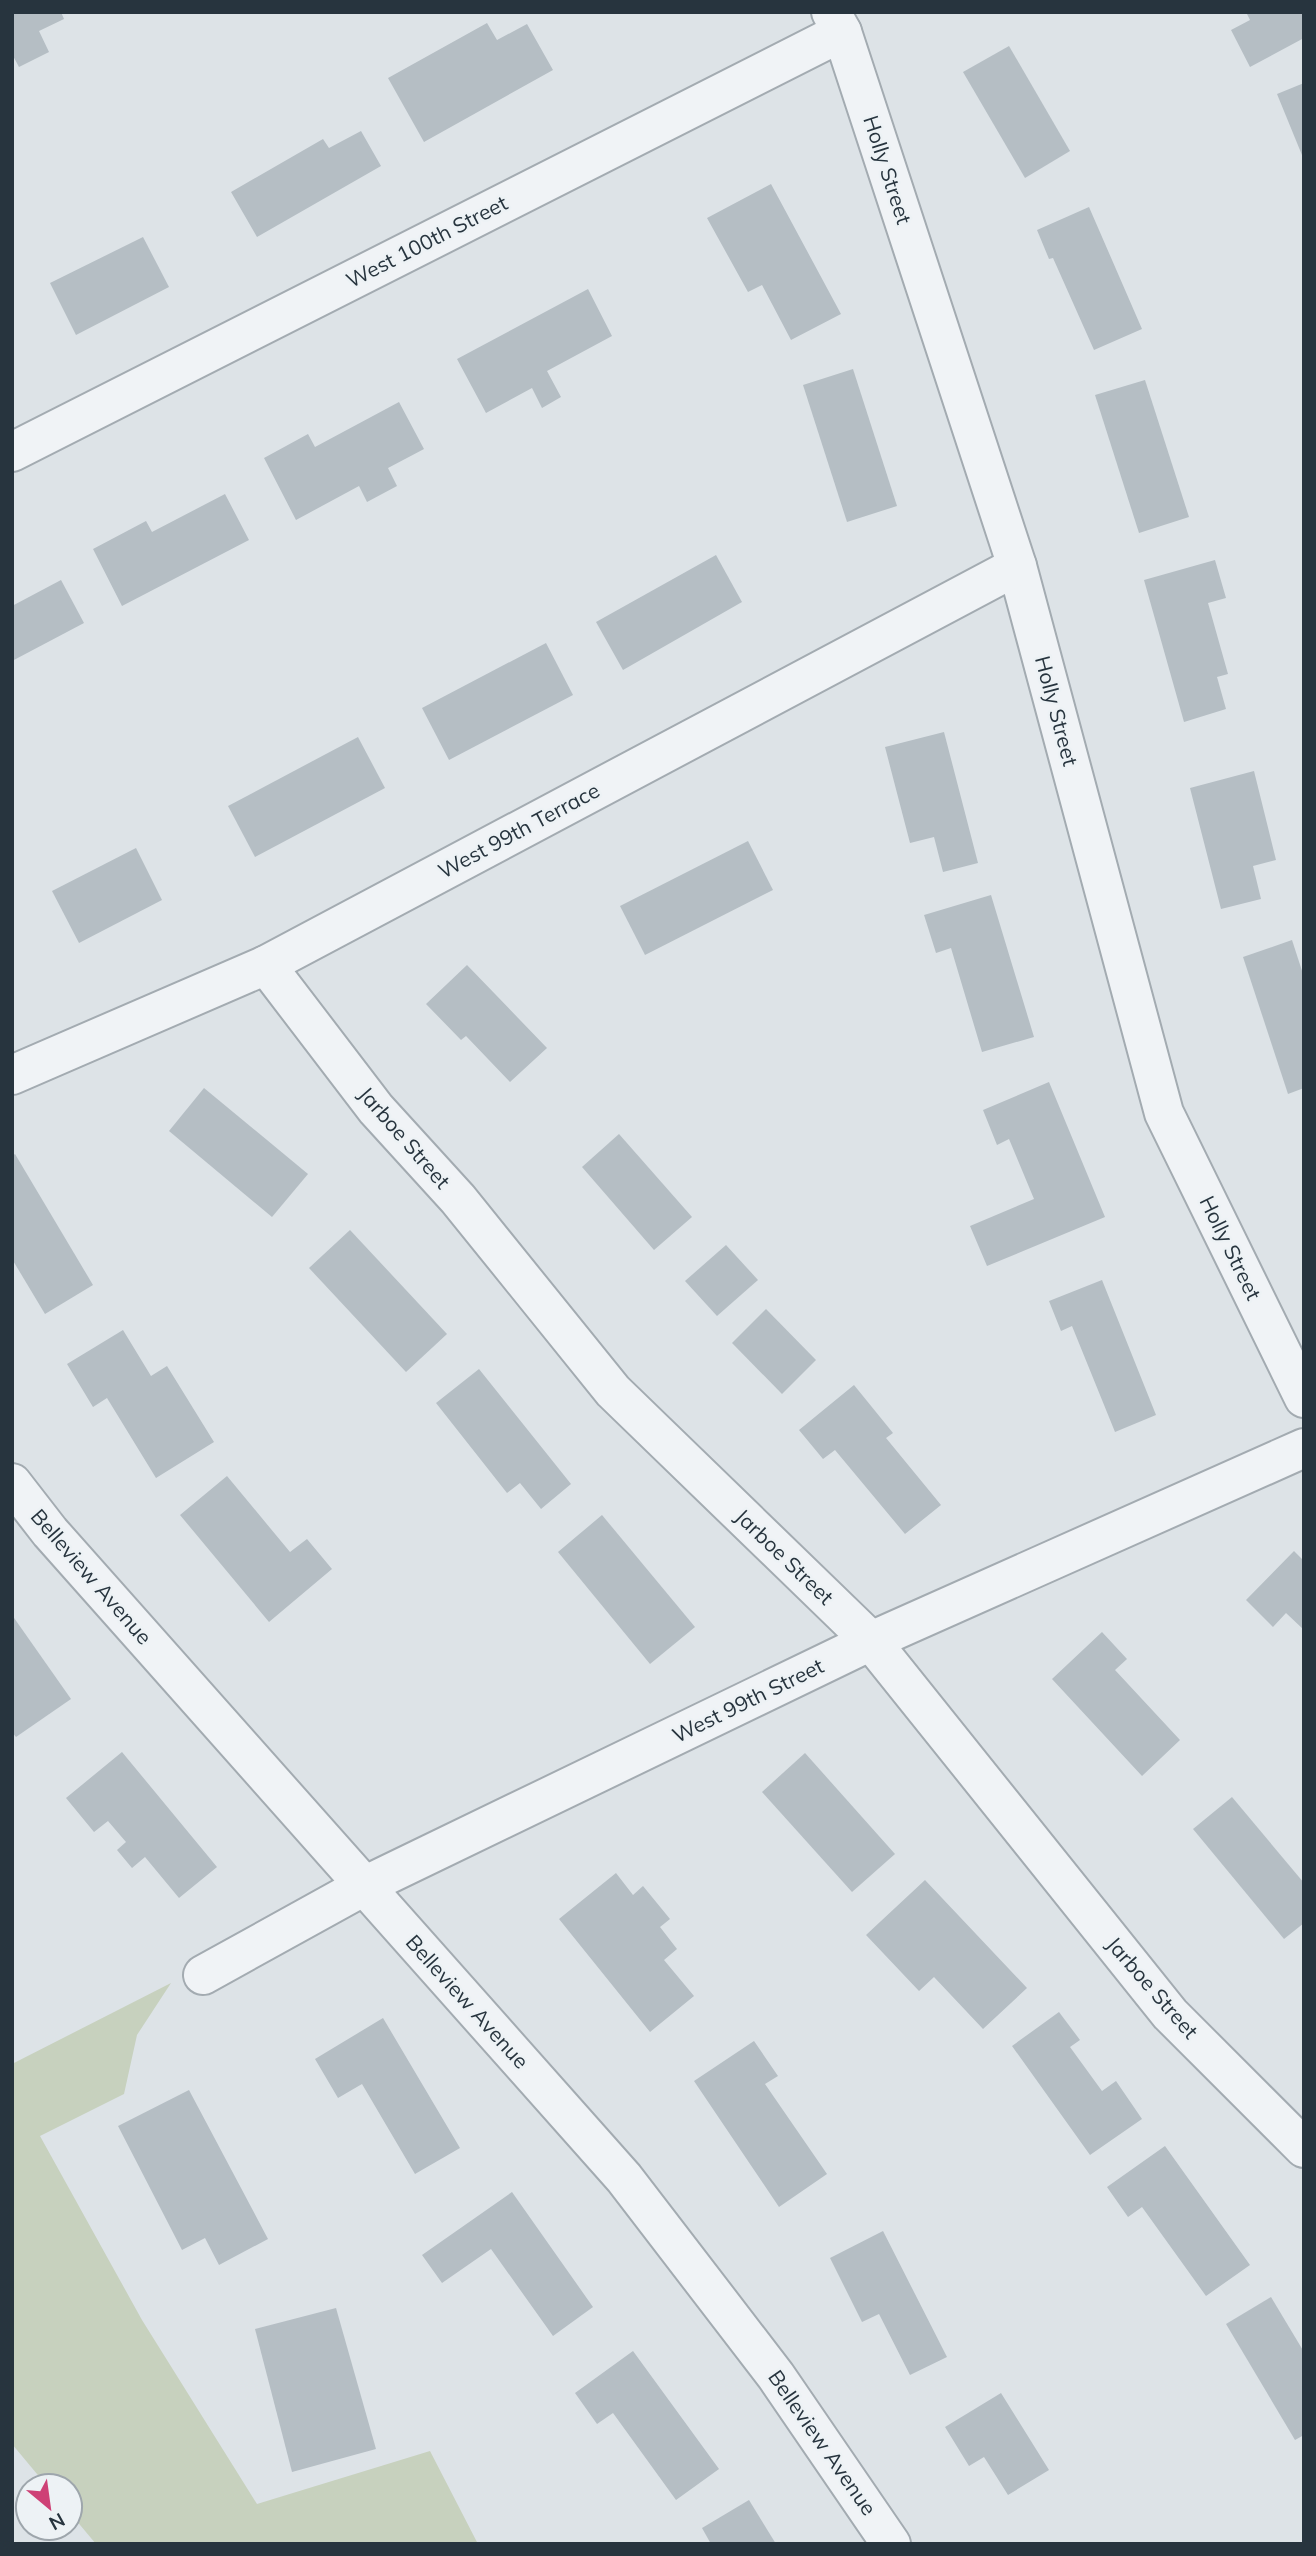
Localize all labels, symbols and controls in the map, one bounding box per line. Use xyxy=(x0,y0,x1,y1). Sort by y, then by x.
street label: Holly Street xyxy=(858,112,918,227)
street label: West 100th Street xyxy=(341,189,512,293)
street label: Holly Street xyxy=(1030,653,1084,769)
street label: West 99th Terrace xyxy=(433,777,604,884)
street label: Jarboe Street xyxy=(353,1081,456,1194)
street label: Holly Street xyxy=(1194,1191,1267,1304)
street label: Belleview Avenue xyxy=(26,1503,158,1650)
street label: Jarboe Street xyxy=(730,1503,839,1610)
street label: West 99th Street xyxy=(668,1652,827,1748)
street label: Belleview Avenue xyxy=(401,1929,535,2074)
street label: Jarboe Street xyxy=(1101,1931,1204,2044)
street label: Belleview Avenue xyxy=(763,2365,883,2520)
north arrow xyxy=(14,2472,84,2542)
text: N xyxy=(45,2508,69,2536)

